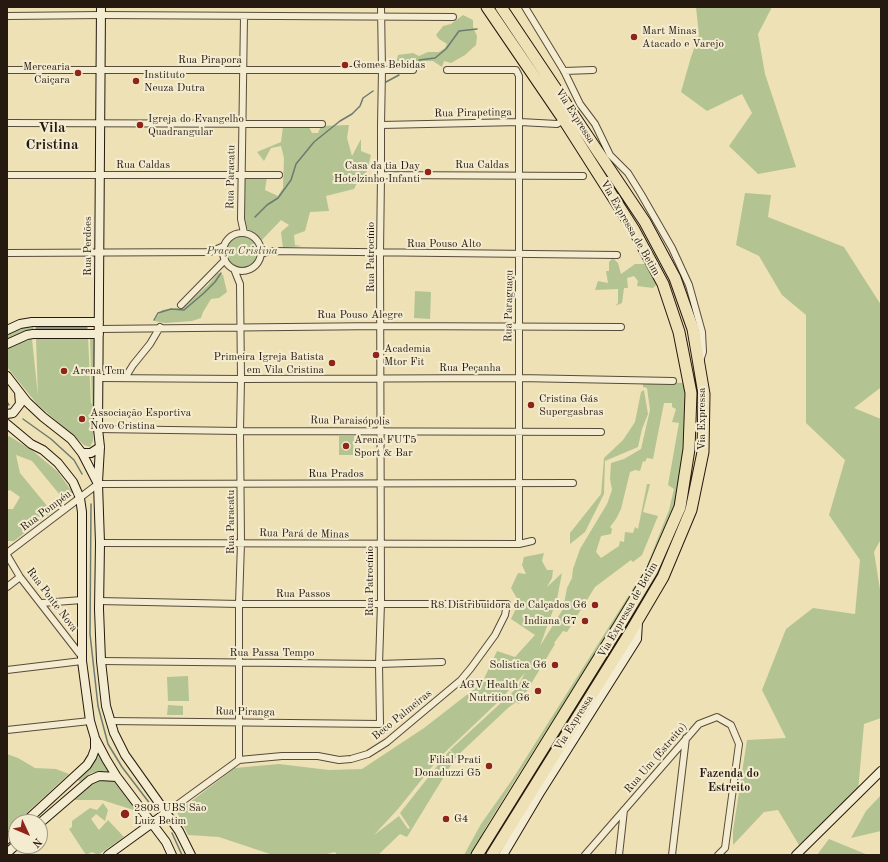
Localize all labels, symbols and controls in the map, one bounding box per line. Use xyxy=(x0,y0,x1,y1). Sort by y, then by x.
place label: Mart Minas Atacado e Varejo xyxy=(642,24,724,50)
marker: Mart Minas Atacado e Varejo xyxy=(629,32,639,42)
street label: Rua Pirapora xyxy=(178,53,242,67)
place label: Gomes Bebidas xyxy=(353,58,425,72)
place label: Mercearia Caiçara xyxy=(23,60,70,86)
marker: Gomes Bebidas xyxy=(340,60,350,70)
marker: Mercearia Caiçara xyxy=(73,68,83,78)
place label: Instituto Neuza Dutra xyxy=(144,68,205,94)
marker: Instituto Neuza Dutra xyxy=(131,76,141,86)
street label: Via Expressa xyxy=(552,86,598,146)
street label: Rua Pirapetinga xyxy=(434,106,512,120)
place label: Igreja do Evangelho Quadrangular xyxy=(148,112,244,138)
district label: Vila Cristina xyxy=(25,119,79,154)
marker: Igreja do Evangelho Quadrangular xyxy=(135,120,145,130)
street label: Rua Paracatu xyxy=(224,145,238,209)
street label: Rua Caldas xyxy=(116,158,170,172)
street label: Rua Caldas xyxy=(455,158,509,172)
place label: Casa da tia Day Hotelzinho Infanti xyxy=(334,159,420,185)
marker: Casa da tia Day Hotelzinho Infanti xyxy=(423,167,433,177)
street label: Via Expressa de Betim xyxy=(597,178,663,278)
street label: Rua Perdões xyxy=(81,216,95,276)
street label: Rua Patrocínio xyxy=(364,222,378,292)
street label: Rua Pouso Alto xyxy=(407,237,481,251)
park label: Praça Cristina xyxy=(206,244,278,258)
street label: Rua Paraguaçu xyxy=(502,270,516,342)
street label: Rua Pouso Alegre xyxy=(317,308,403,322)
place label: Academia Mtor Fit xyxy=(384,342,431,368)
place label: Primeira Igreja Batista em Vila Cristina xyxy=(213,350,324,376)
marker: Academia Mtor Fit xyxy=(371,350,381,360)
marker: Primeira Igreja Batista em Vila Cristina xyxy=(327,358,337,368)
street label: Rua Peçanha xyxy=(439,361,501,375)
place label: Arena Tcm xyxy=(72,364,125,378)
marker: Arena Tcm xyxy=(59,366,69,376)
street label: Via Expressa xyxy=(695,387,709,451)
place label: Cristina Gás Supergasbras xyxy=(539,392,603,418)
marker: Cristina Gás Supergasbras xyxy=(526,400,536,410)
place label: Associação Esportiva Novo Cristina xyxy=(90,406,191,432)
marker: Associação Esportiva Novo Cristina xyxy=(77,414,87,424)
street label: Rua Paraisópolis xyxy=(310,414,390,428)
place label: Arena FUT5 Sport & Bar xyxy=(354,433,417,459)
marker: Arena FUT5 Sport & Bar xyxy=(341,441,351,451)
street label: Rua Prados xyxy=(308,467,364,481)
street label: Rua Pompéu xyxy=(18,488,74,534)
street label: Rua Paracatu xyxy=(224,490,238,554)
street label: Rua Pará de Minas xyxy=(259,527,349,541)
street label: Rua Patrocínio xyxy=(363,546,377,616)
street label: Via Expressa de Betim xyxy=(595,560,661,660)
street label: Rua Ponte Nova xyxy=(24,565,80,635)
street label: Rua Passos xyxy=(276,587,330,601)
place label: R8 Distribuidora de Calçados G6 xyxy=(430,598,587,612)
marker: R8 Distribuidora de Calçados G6 xyxy=(590,600,600,610)
place label: Indiana G7 xyxy=(524,614,577,628)
marker: Indiana G7 xyxy=(580,616,590,626)
street label: Rua Passa Tempo xyxy=(230,646,314,660)
place label: Solistica G6 xyxy=(490,658,547,672)
marker: Solistica G6 xyxy=(550,660,560,670)
place label: AGV Health & Nutrition G6 xyxy=(459,678,530,704)
marker: AGV Health & Nutrition G6 xyxy=(533,686,543,696)
street label: Beco Palmeiras xyxy=(370,687,434,743)
street label: Via Expressa xyxy=(552,693,596,753)
street label: Rua Piranga xyxy=(215,705,275,719)
street label: Rua Um (Estreito) xyxy=(622,720,690,796)
place label: Filial Prati Donaduzzi G5 xyxy=(414,753,481,779)
marker: Filial Prati Donaduzzi G5 xyxy=(484,761,494,771)
district label: Fazenda do Estreito xyxy=(699,767,759,795)
place label: 2808 UBS São Luiz Betim xyxy=(134,801,206,827)
marker: 2808 UBS São Luiz Betim xyxy=(119,808,131,820)
place label: G4 xyxy=(454,812,468,826)
north arrow xyxy=(8,814,48,854)
marker: G4 xyxy=(441,814,451,824)
text: N xyxy=(29,835,43,849)

